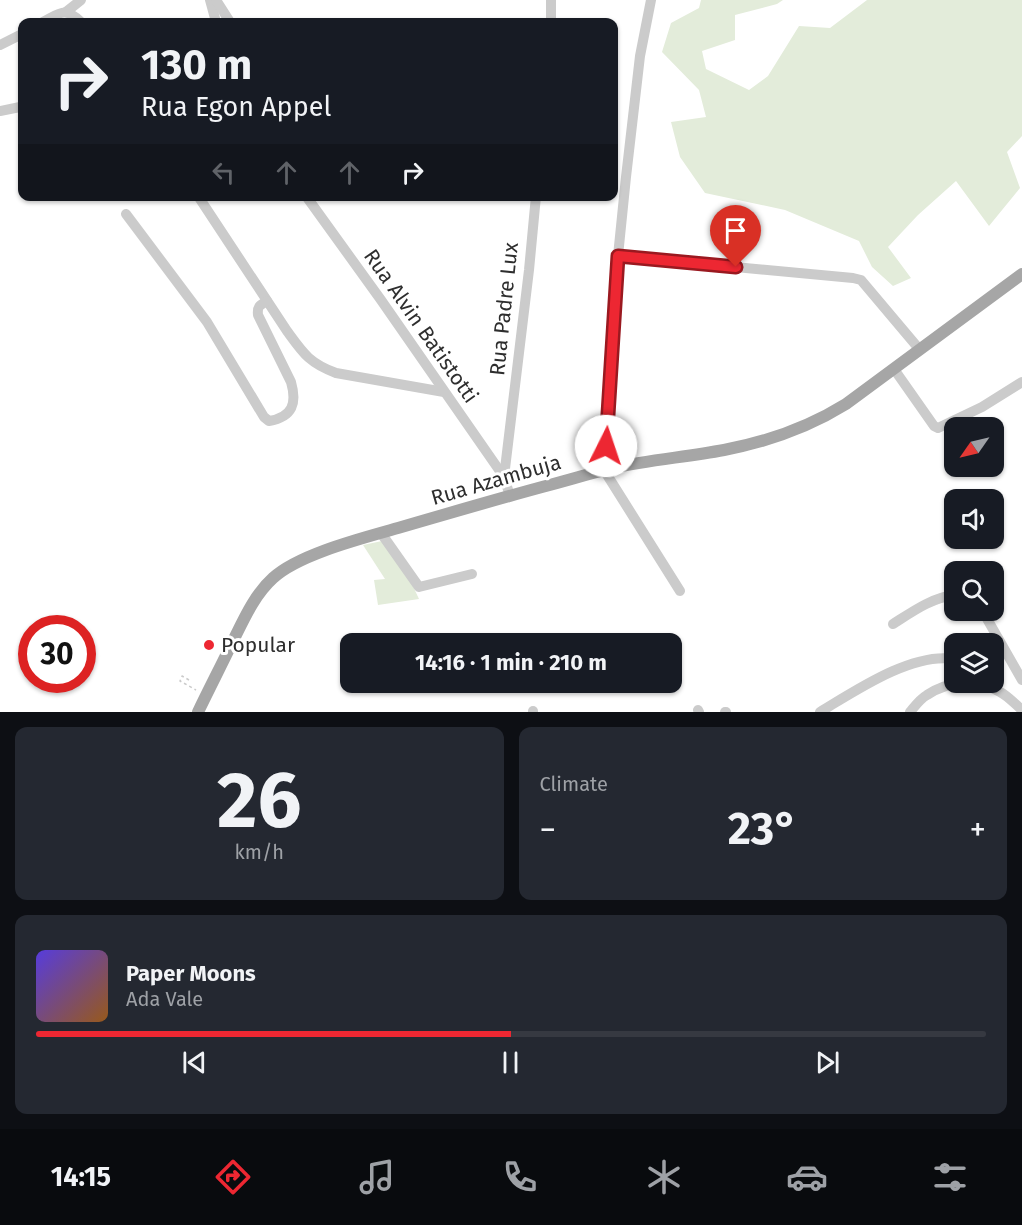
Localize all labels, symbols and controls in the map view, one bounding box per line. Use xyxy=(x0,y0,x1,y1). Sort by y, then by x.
text: 130 m xyxy=(141,40,252,90)
icon: right xyxy=(42,42,120,120)
text: Rua Egon Appel xyxy=(141,91,331,123)
icon: left xyxy=(207,156,240,189)
icon: ahead xyxy=(270,156,303,189)
icon: ahead xyxy=(333,156,366,189)
icon: right xyxy=(396,156,429,189)
pin xyxy=(710,205,761,267)
icon: arrive xyxy=(719,214,752,247)
street label: Rua Padre Lux xyxy=(484,240,524,377)
street label: Rua Alvin Batistotti xyxy=(358,244,484,408)
position arrow xyxy=(574,414,638,478)
north arrow xyxy=(944,417,1004,477)
map controls xyxy=(944,417,1004,693)
street label: Rua Azambuja xyxy=(428,449,564,511)
button: sound xyxy=(944,489,1004,549)
button: search xyxy=(944,561,1004,621)
speed limit sign: 30 xyxy=(18,615,96,693)
place label: Popular xyxy=(221,632,295,658)
button: layers xyxy=(944,633,1004,693)
marker: Popular xyxy=(202,638,216,652)
text: 14:16 · 1 min · 210 m xyxy=(415,649,607,676)
text: 26 xyxy=(217,754,301,848)
text: Climate xyxy=(540,772,608,796)
text: 23° xyxy=(728,802,798,856)
text: − xyxy=(540,810,556,850)
text: + xyxy=(970,810,986,850)
text: km/h xyxy=(235,840,284,864)
text: Paper Moons xyxy=(126,960,256,987)
text: Ada Vale xyxy=(126,987,203,1011)
icon: previous xyxy=(178,1046,211,1079)
icon: pause xyxy=(494,1046,527,1079)
icon: next xyxy=(811,1046,844,1079)
icon: directions xyxy=(212,1156,254,1198)
icon: music xyxy=(356,1156,398,1198)
icon: phone xyxy=(499,1156,541,1198)
icon: climate xyxy=(643,1156,685,1198)
icon: car xyxy=(786,1156,828,1198)
icon: filters xyxy=(929,1156,971,1198)
text: 14:15 xyxy=(51,1161,111,1193)

